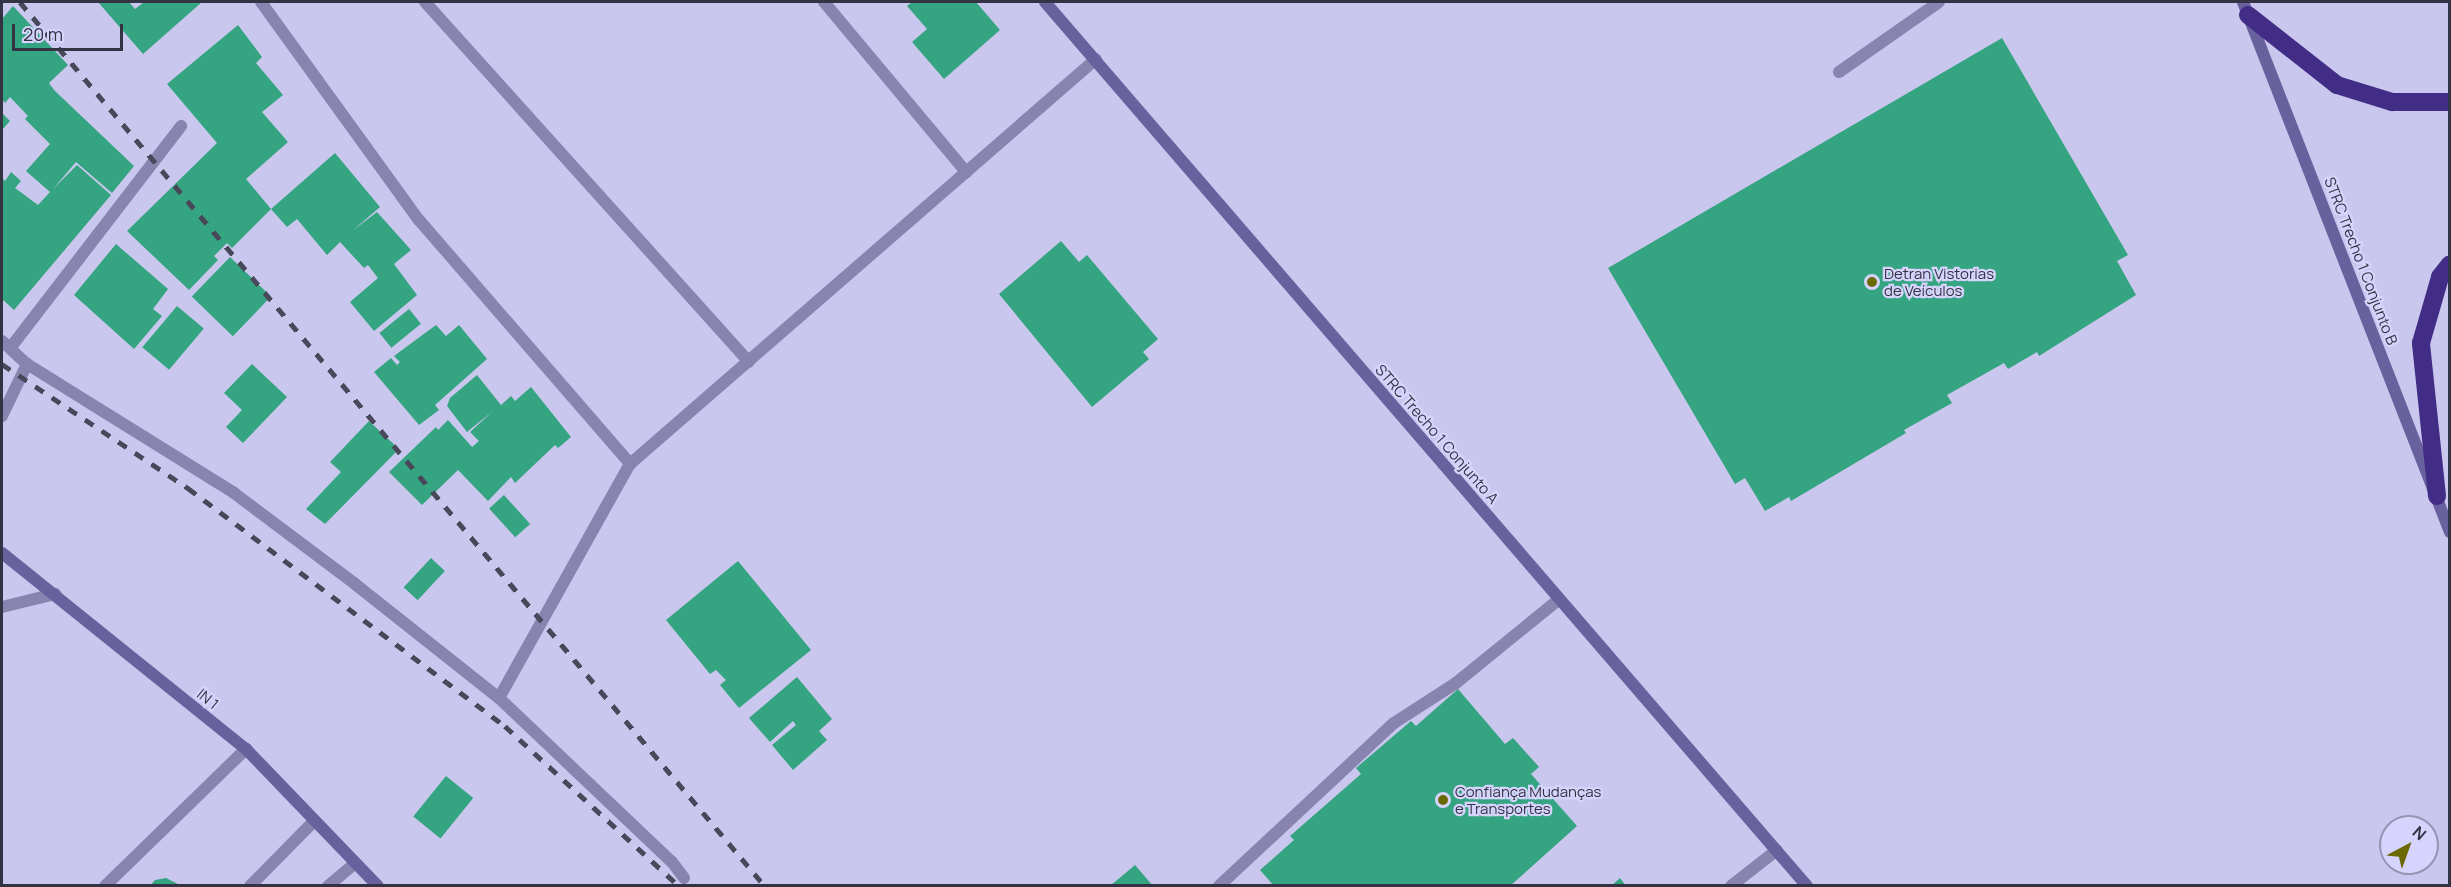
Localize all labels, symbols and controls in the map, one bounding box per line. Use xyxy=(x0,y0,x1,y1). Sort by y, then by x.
scale bar xyxy=(15,12,126,50)
text: 20 m xyxy=(23,22,63,46)
street label: STRC Trecho 1 Conjunto B xyxy=(2321,175,2401,347)
place label: Detran Vistorias de Veículos xyxy=(1884,264,1994,299)
marker: Detran Vistorias de Veículos xyxy=(1865,275,1879,289)
street label: STRC Trecho 1 Conjunto A xyxy=(1372,361,1502,507)
street label: IN 1 xyxy=(194,685,222,713)
place label: Confiança Mudanças e Transportes xyxy=(1455,782,1601,817)
marker: Confiança Mudanças e Transportes xyxy=(1436,793,1450,807)
north arrow xyxy=(2379,815,2439,875)
text: N xyxy=(2408,821,2431,845)

